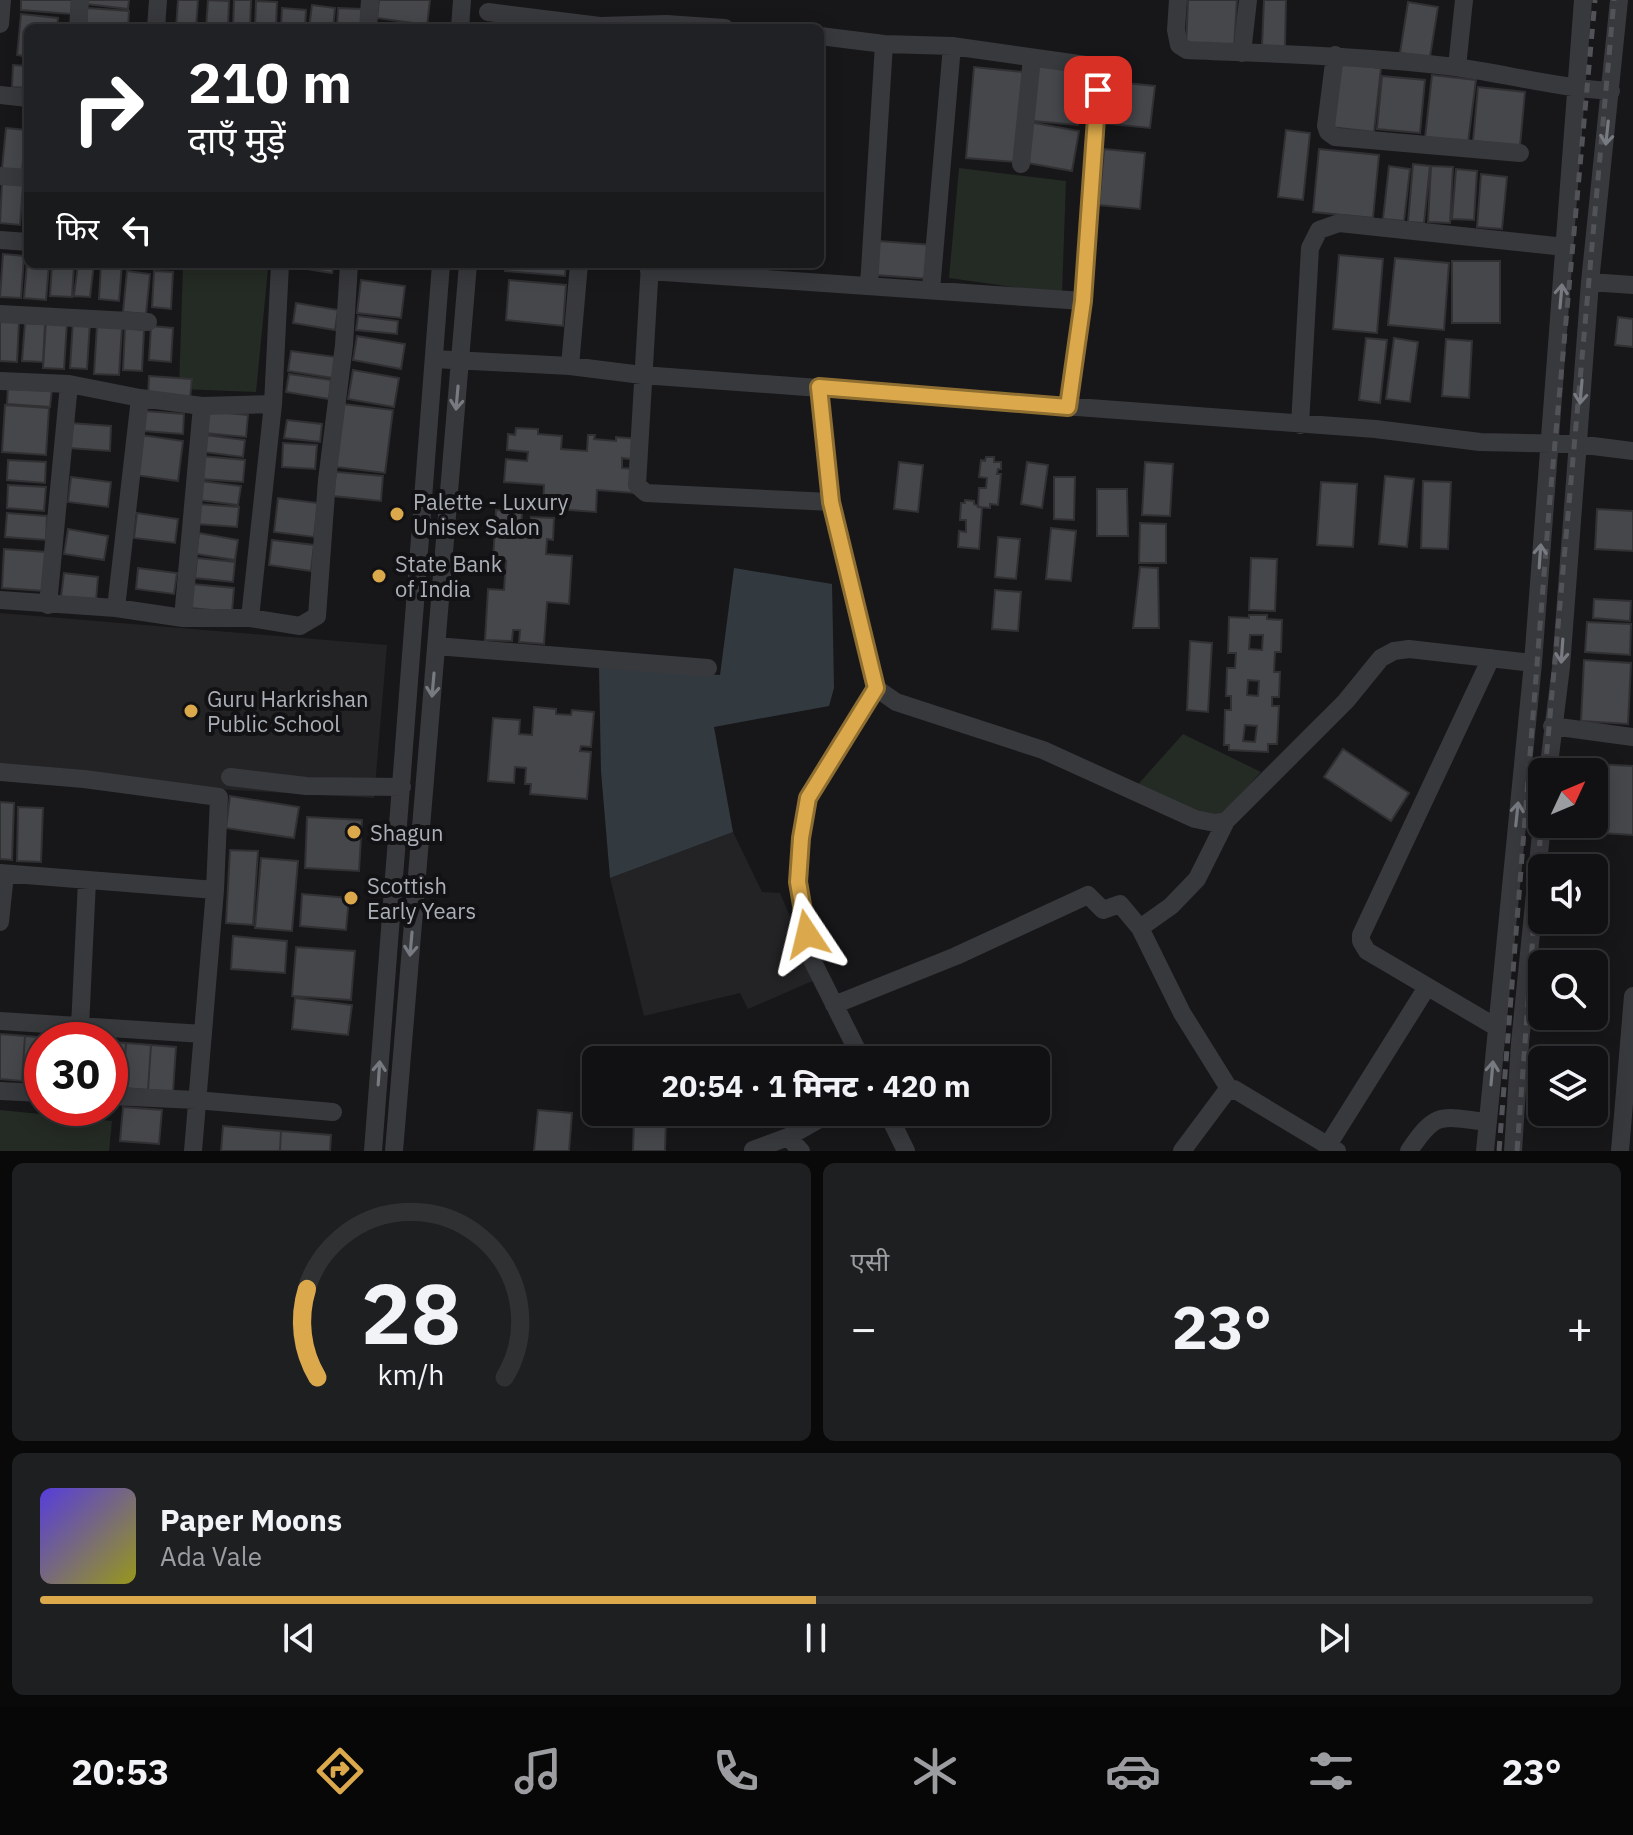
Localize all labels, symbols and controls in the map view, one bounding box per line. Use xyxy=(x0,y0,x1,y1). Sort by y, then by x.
text: 210 m xyxy=(188,46,352,118)
icon: right xyxy=(56,56,160,160)
pin xyxy=(1064,56,1132,124)
icon: arrive xyxy=(1076,68,1120,112)
text: दाएँ मुड़ें xyxy=(188,116,286,163)
one-way arrow xyxy=(1599,120,1614,146)
icon: left xyxy=(115,208,159,252)
text: फिर xyxy=(56,209,99,248)
one-way arrow xyxy=(1554,283,1569,310)
one-way arrow xyxy=(1574,378,1589,405)
one-way arrow xyxy=(449,384,464,410)
place label: Palette - Luxury Unisex Salon xyxy=(413,487,569,541)
marker: Palette - Luxury Unisex Salon xyxy=(388,505,406,523)
one-way arrow xyxy=(1533,543,1548,570)
place label: State Bank of India xyxy=(395,549,503,603)
marker: State Bank of India xyxy=(370,567,388,585)
one-way arrow xyxy=(1554,637,1569,664)
one-way arrow xyxy=(425,671,440,697)
place label: Guru Harkrishan Public School xyxy=(207,684,369,738)
marker: Guru Harkrishan Public School xyxy=(182,702,200,720)
north arrow xyxy=(1528,758,1608,838)
map controls xyxy=(1528,758,1608,1126)
one-way arrow xyxy=(1509,802,1524,828)
place label: Shagun xyxy=(370,818,444,847)
marker: Shagun xyxy=(345,823,363,841)
button: sound xyxy=(1528,854,1608,934)
place label: Scottish Early Years xyxy=(367,871,476,925)
marker: Scottish Early Years xyxy=(342,889,360,907)
position arrow xyxy=(765,892,849,976)
one-way arrow xyxy=(403,930,418,957)
button: search xyxy=(1528,950,1608,1030)
speed limit sign: 30 xyxy=(24,1022,128,1126)
button: layers xyxy=(1528,1046,1608,1126)
one-way arrow xyxy=(372,1060,387,1087)
one-way arrow xyxy=(1485,1060,1500,1087)
text: 20:54 · 1 मिनट · 420 m xyxy=(661,1066,971,1105)
text: एसी xyxy=(851,1244,889,1278)
text: 28 xyxy=(361,1259,461,1367)
text: 23° xyxy=(1172,1287,1272,1366)
text: − xyxy=(851,1299,877,1356)
text: + xyxy=(1567,1299,1593,1356)
text: km/h xyxy=(378,1356,445,1393)
text: Paper Moons xyxy=(160,1500,342,1539)
text: Ada Vale xyxy=(160,1539,262,1573)
icon: previous xyxy=(277,1616,321,1660)
icon: pause xyxy=(794,1616,838,1660)
icon: next xyxy=(1312,1616,1356,1660)
icon: directions xyxy=(312,1743,368,1799)
icon: music xyxy=(510,1743,566,1799)
icon: phone xyxy=(708,1743,764,1799)
icon: climate xyxy=(907,1743,963,1799)
icon: car xyxy=(1105,1743,1161,1799)
icon: filters xyxy=(1303,1743,1359,1799)
text: 20:53 xyxy=(71,1748,169,1795)
text: 23° xyxy=(1502,1748,1562,1795)

